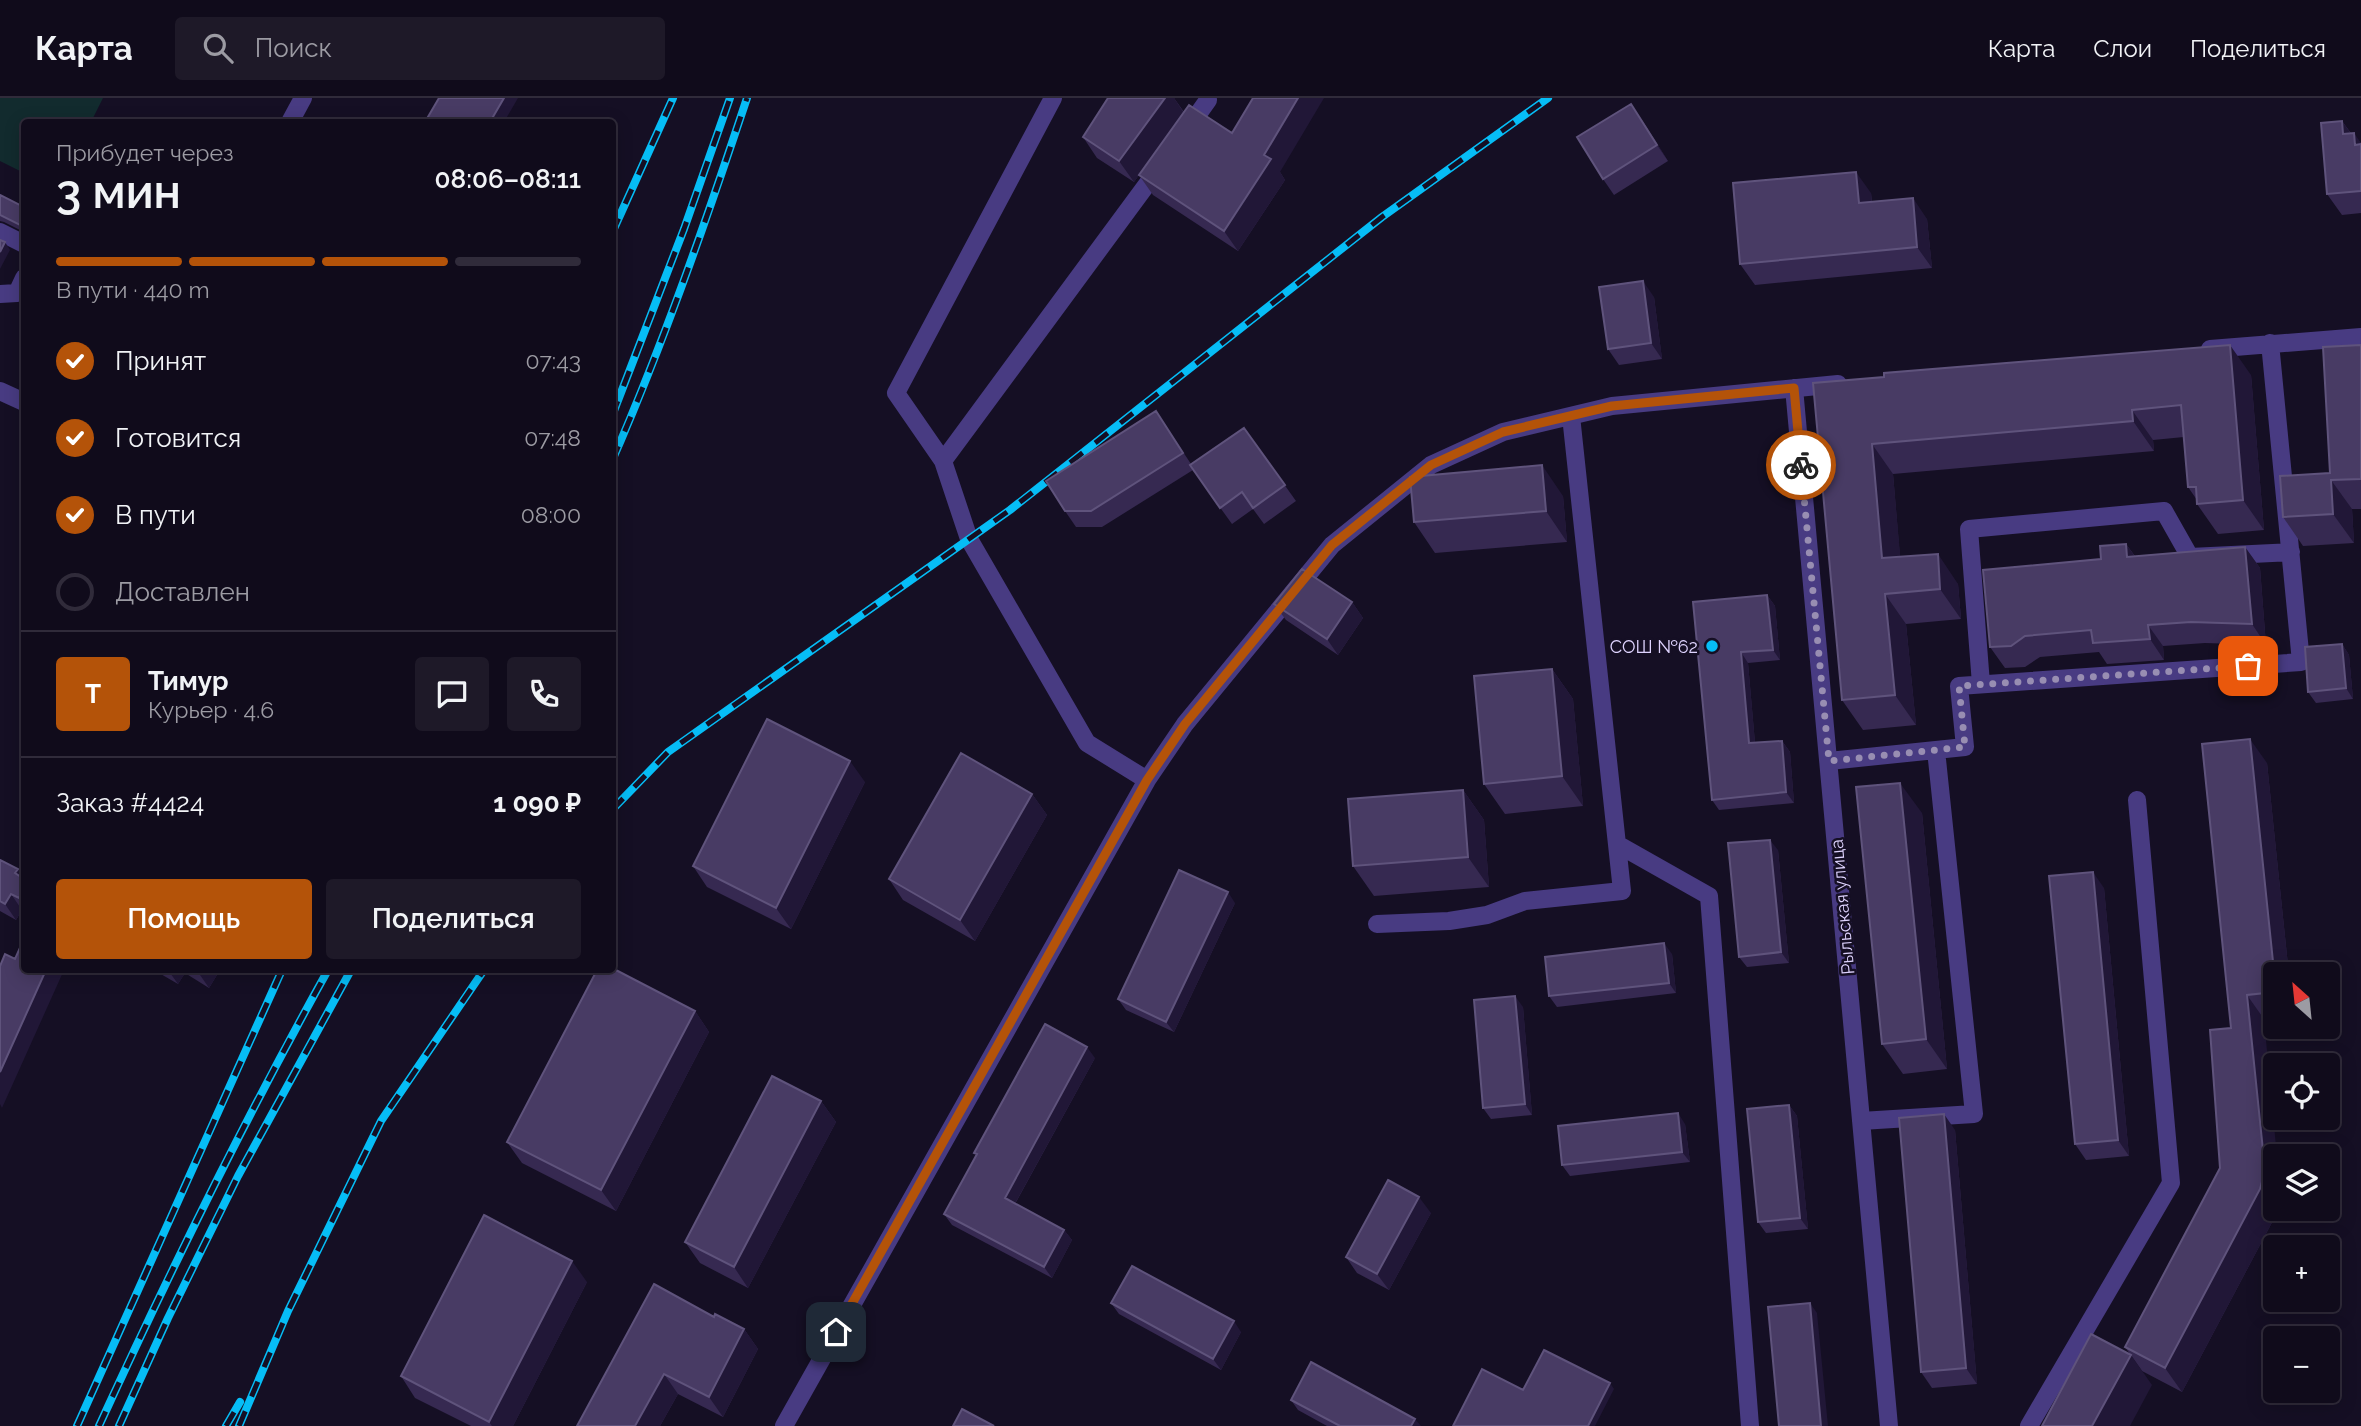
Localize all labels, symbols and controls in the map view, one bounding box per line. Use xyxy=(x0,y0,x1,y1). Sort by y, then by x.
search box xyxy=(175,17,665,80)
text: Карта xyxy=(35,29,133,68)
icon: search xyxy=(199,29,237,67)
text: Поиск xyxy=(255,33,332,63)
text: Карта xyxy=(1988,34,2055,63)
text: Слои xyxy=(2093,34,2152,63)
text: Поделиться xyxy=(2190,34,2326,63)
text: Прибудет через xyxy=(56,139,234,166)
text: 08:06–08:11 xyxy=(435,164,581,194)
text: 3 мин xyxy=(56,165,181,219)
text: В пути · 440 m xyxy=(56,276,210,303)
icon: check xyxy=(56,342,94,380)
text: Принят xyxy=(115,346,206,376)
text: 07:43 xyxy=(526,347,581,374)
icon: check xyxy=(56,419,94,457)
text: Готовится xyxy=(115,423,241,453)
text: 07:48 xyxy=(524,424,581,451)
courier xyxy=(1766,430,1836,500)
icon: bike xyxy=(1782,446,1820,484)
icon: check xyxy=(56,496,94,534)
text: В пути xyxy=(115,500,196,530)
text: 08:00 xyxy=(521,501,581,528)
text: Доставлен xyxy=(115,577,250,607)
place label: СОШ №62 xyxy=(1610,636,1698,657)
pin xyxy=(2218,636,2278,696)
marker: СОШ №62 xyxy=(1704,638,1720,654)
icon: bag xyxy=(2229,647,2267,685)
button: chat xyxy=(415,657,489,731)
button: phone xyxy=(507,657,581,731)
text: Тимур xyxy=(148,666,228,696)
text: Т xyxy=(85,679,101,709)
text: Курьер · 4.6 xyxy=(148,696,274,723)
text: Заказ #4424 xyxy=(56,788,204,818)
text: 1 090 ₽ xyxy=(493,788,581,818)
street label: Рыльская улица xyxy=(1826,838,1858,976)
button: Помощь xyxy=(56,879,312,959)
button: Поделиться xyxy=(326,879,581,959)
north arrow xyxy=(2263,962,2340,1040)
map controls xyxy=(2263,962,2340,1403)
button: locate xyxy=(2263,1053,2340,1130)
button: layers xyxy=(2263,1144,2340,1221)
button: + xyxy=(2263,1235,2340,1312)
pin xyxy=(806,1302,866,1362)
icon: home xyxy=(817,1313,855,1351)
button: − xyxy=(2263,1326,2340,1403)

